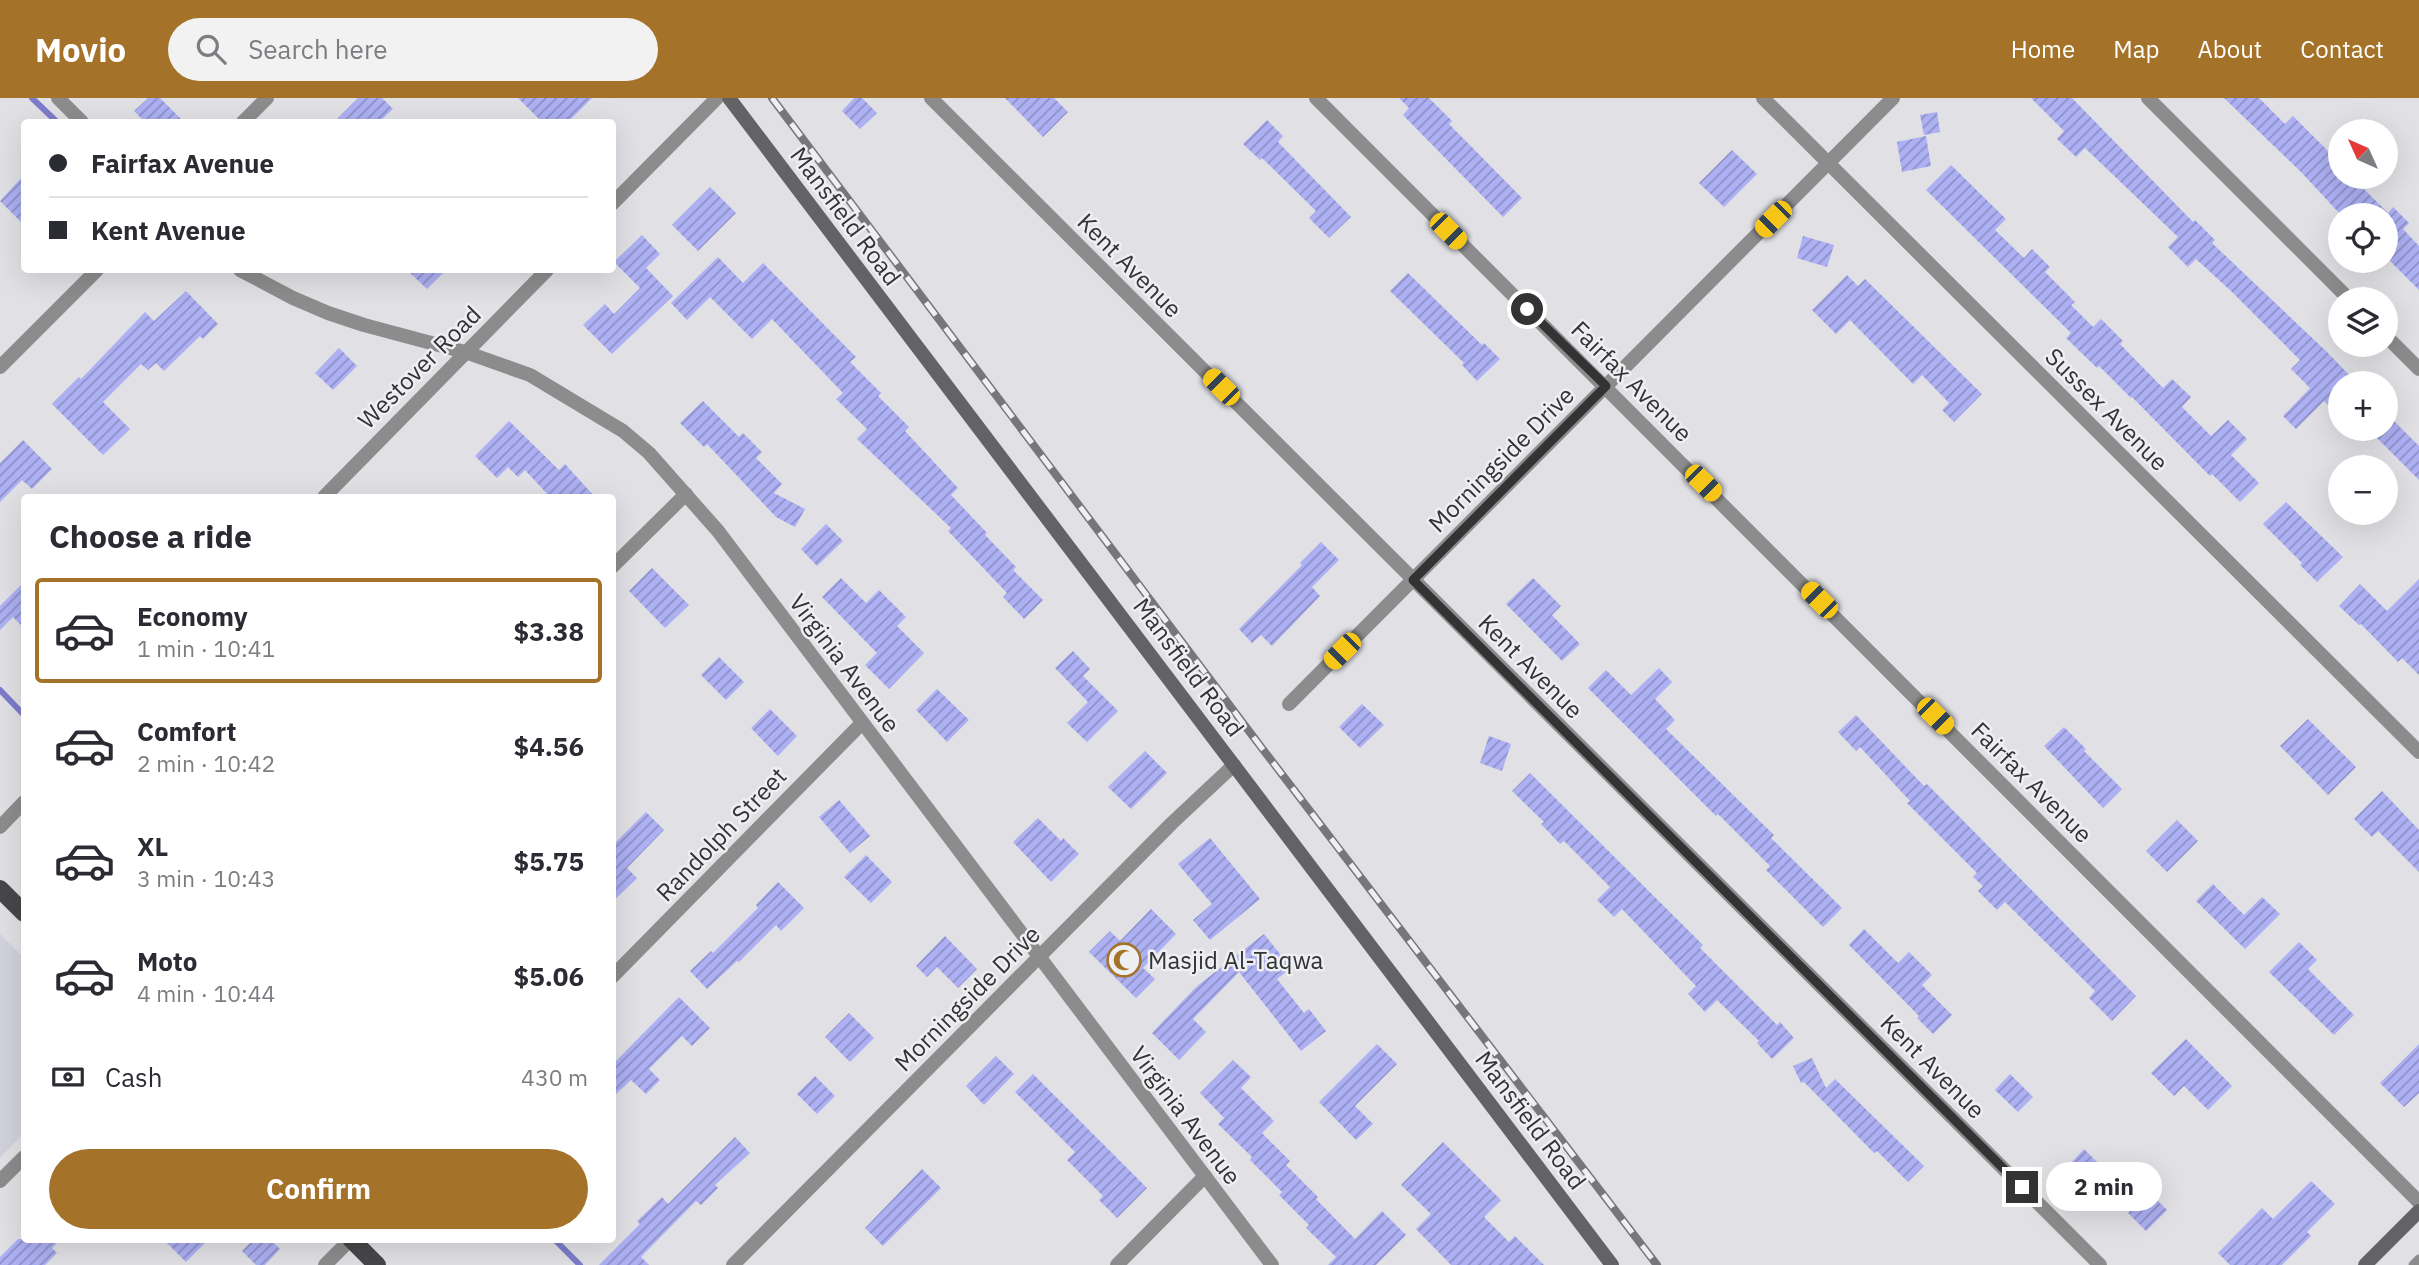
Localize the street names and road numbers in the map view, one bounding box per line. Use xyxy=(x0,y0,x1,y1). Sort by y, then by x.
street label: Mansfield Road xyxy=(783,140,909,292)
street label: Kent Avenue xyxy=(1071,206,1189,324)
street label: Westover Road xyxy=(350,298,488,436)
street label: Fairfax Avenue xyxy=(1565,314,1699,448)
street label: Sussex Avenue xyxy=(2039,341,2175,477)
street label: Morningside Drive xyxy=(1421,379,1581,539)
street label: Virginia Avenue xyxy=(782,587,908,739)
street label: Mansfield Road xyxy=(1126,591,1252,743)
street label: Kent Avenue xyxy=(1472,607,1590,725)
street label: Fairfax Avenue xyxy=(1965,715,2099,849)
street label: Randolph Street xyxy=(649,760,793,908)
street label: Morningside Drive xyxy=(887,918,1047,1078)
street label: Kent Avenue xyxy=(1874,1007,1992,1125)
street label: Virginia Avenue xyxy=(1123,1039,1249,1191)
street label: Mansfield Road xyxy=(1468,1044,1594,1196)

